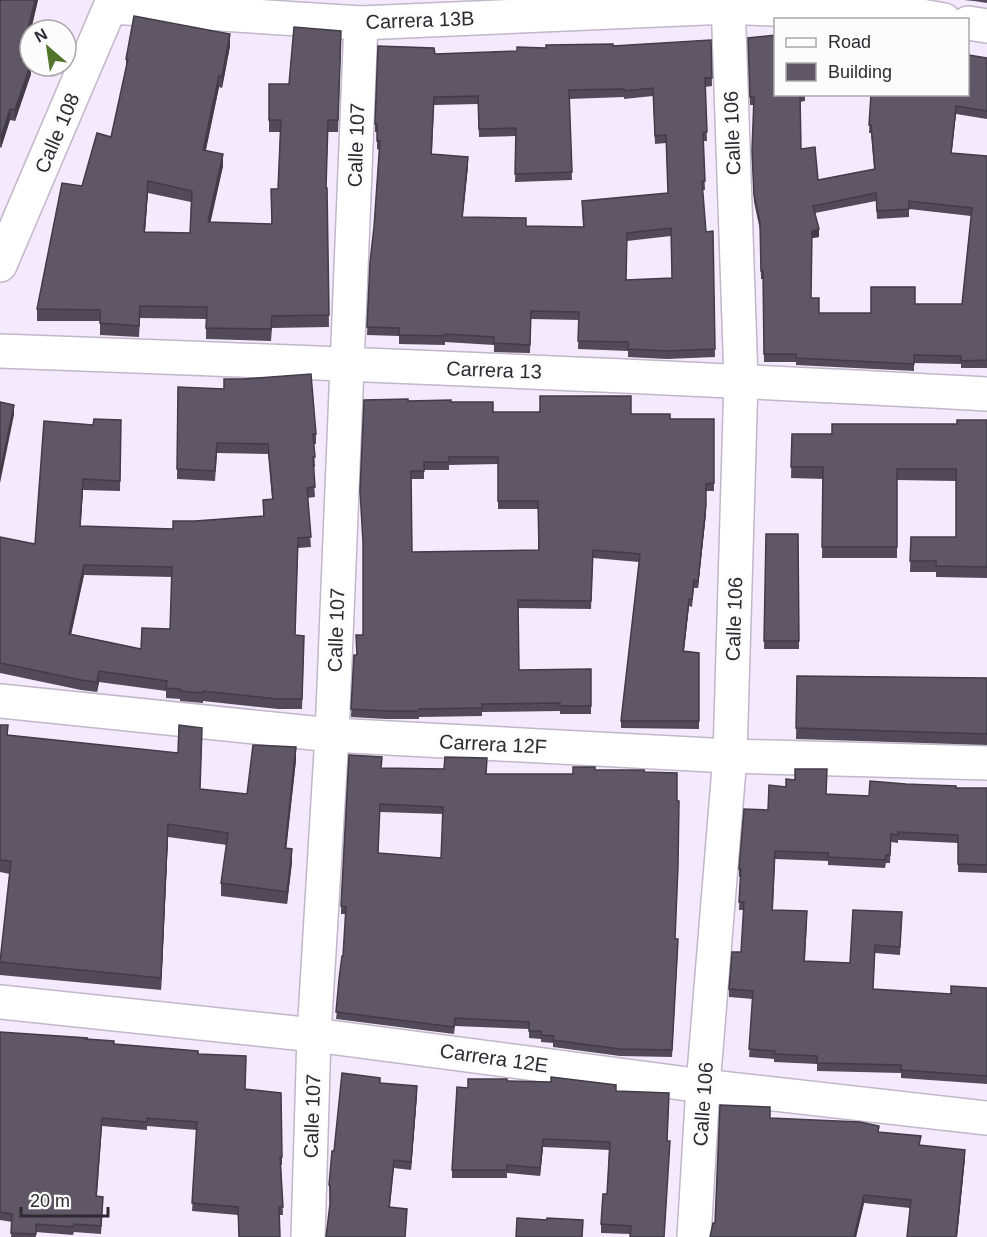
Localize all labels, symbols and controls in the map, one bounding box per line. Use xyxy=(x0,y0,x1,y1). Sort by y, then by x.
street label: Carrera 13B xyxy=(365,7,475,33)
north arrow xyxy=(18,18,78,78)
legend xyxy=(774,18,969,96)
text: N xyxy=(32,25,50,46)
text: Road xyxy=(828,32,871,52)
text: Building xyxy=(828,62,892,82)
street label: Calle 108 xyxy=(30,90,84,176)
street label: Calle 106 xyxy=(720,90,744,176)
street label: Calle 107 xyxy=(344,102,368,188)
street label: Carrera 13 xyxy=(446,357,542,383)
street label: Calle 106 xyxy=(722,576,746,662)
street label: Calle 107 xyxy=(324,587,348,673)
street label: Carrera 12F xyxy=(439,730,547,758)
street label: Carrera 12E xyxy=(439,1040,549,1076)
street label: Calle 106 xyxy=(689,1061,717,1147)
street label: Calle 107 xyxy=(300,1073,324,1159)
scale bar xyxy=(21,1180,108,1218)
text: 20 m xyxy=(30,1191,70,1211)

